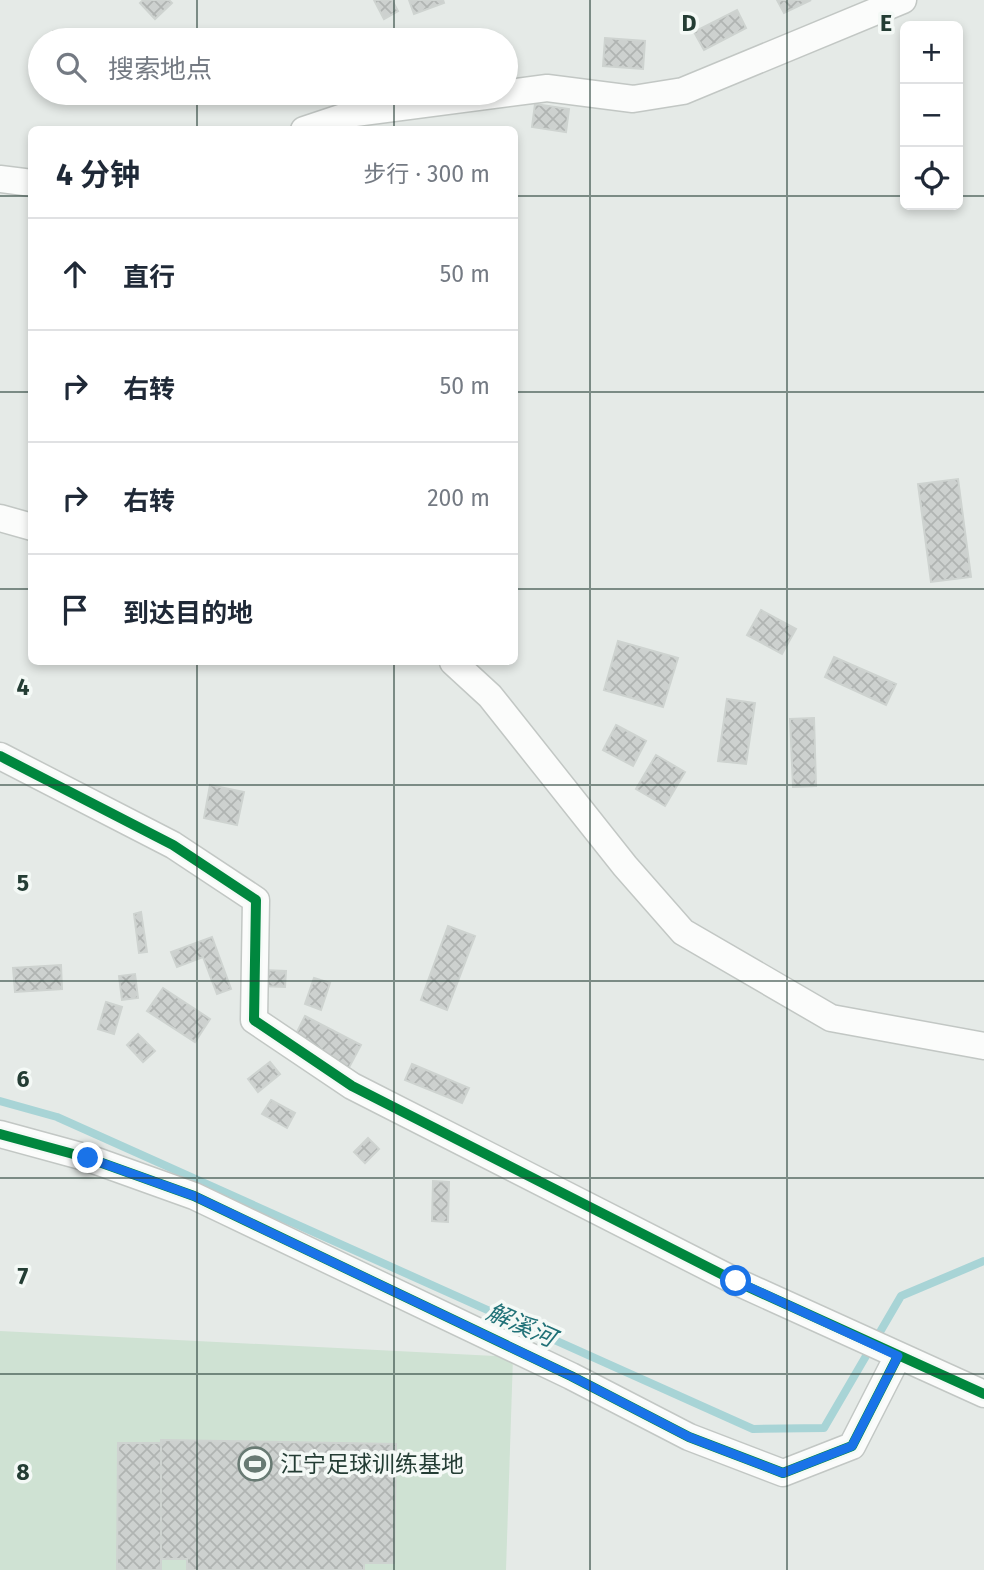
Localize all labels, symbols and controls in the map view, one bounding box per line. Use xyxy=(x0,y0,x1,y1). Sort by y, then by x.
text: D xyxy=(682,9,697,37)
text: E xyxy=(880,9,892,37)
map controls xyxy=(900,21,963,210)
button: + xyxy=(900,21,963,84)
search box xyxy=(28,28,518,105)
icon: search xyxy=(52,48,90,86)
text: 搜索地点 xyxy=(108,54,212,85)
button: − xyxy=(900,84,963,147)
button: locate xyxy=(900,147,963,210)
text: 4 分钟 xyxy=(56,157,140,193)
text: 步行 · 300 m xyxy=(363,160,490,188)
icon: ahead xyxy=(56,255,94,293)
text: 50 m xyxy=(440,260,490,288)
text: 直行 xyxy=(123,262,175,293)
icon: right xyxy=(56,367,94,405)
text: 50 m xyxy=(440,372,490,400)
text: 右转 xyxy=(123,374,175,405)
icon: right xyxy=(56,479,94,517)
text: 200 m xyxy=(427,484,490,512)
text: 右转 xyxy=(123,486,175,517)
icon: arrive xyxy=(56,591,94,629)
text: 到达目的地 xyxy=(123,598,253,629)
text: 4 xyxy=(17,673,30,701)
text: 5 xyxy=(17,869,29,897)
text: 6 xyxy=(17,1065,30,1093)
route end xyxy=(72,1142,103,1173)
text: 7 xyxy=(18,1262,29,1290)
route start xyxy=(720,1265,751,1296)
water label: 解溪河 xyxy=(482,1298,563,1354)
sports icon: 江宁足球训练基地 xyxy=(236,1445,274,1483)
place label: 江宁足球训练基地 xyxy=(280,1450,464,1478)
text: 8 xyxy=(16,1458,30,1486)

